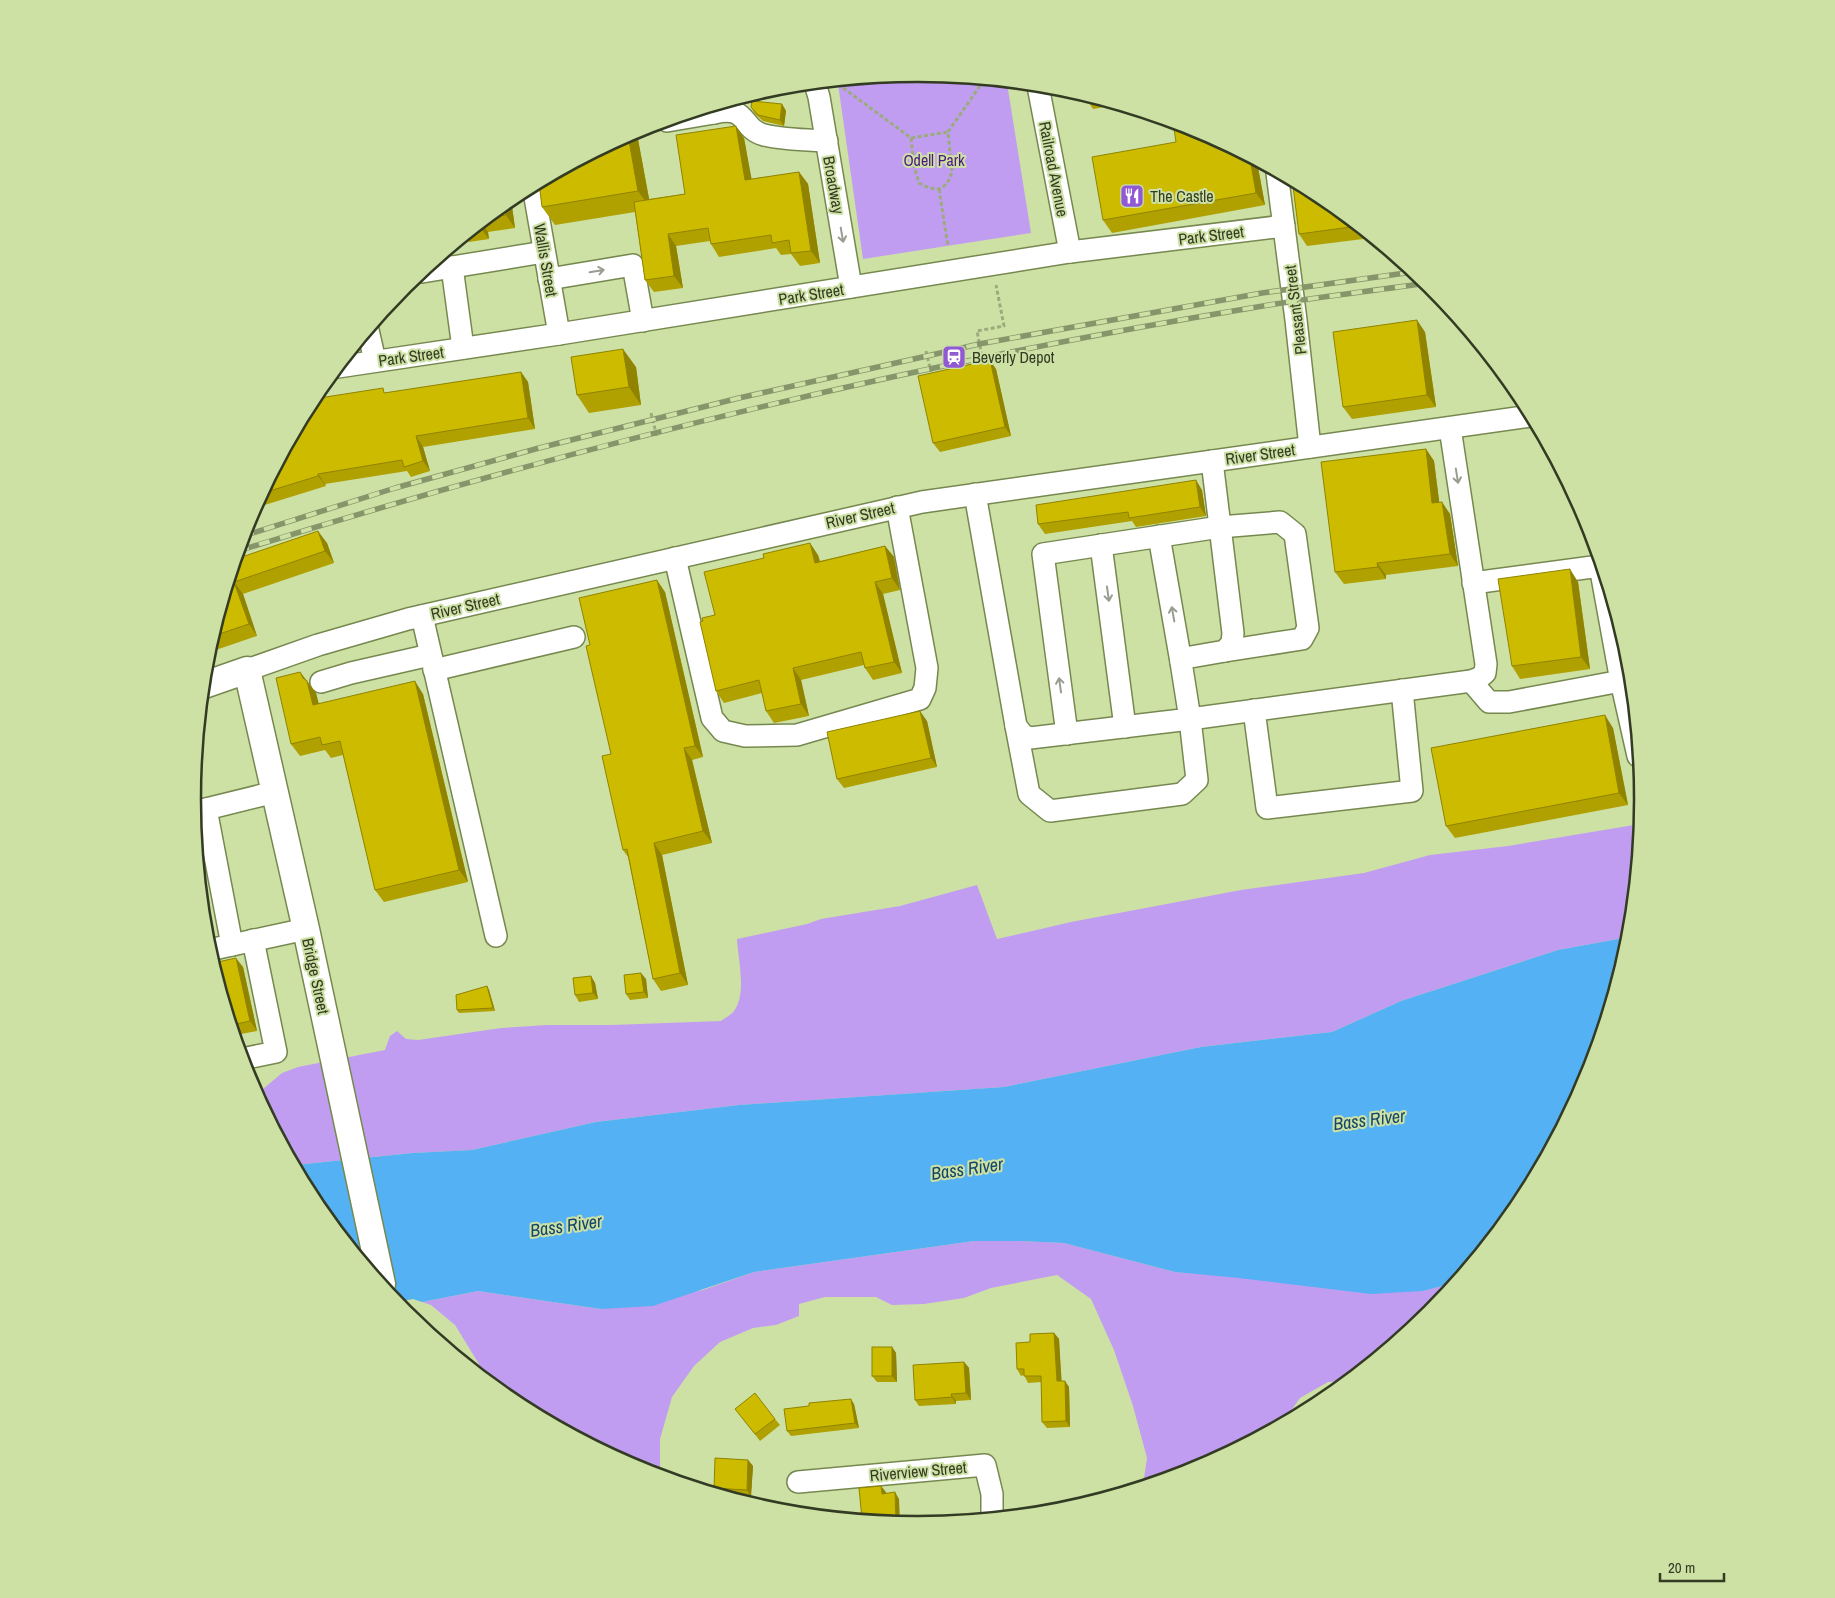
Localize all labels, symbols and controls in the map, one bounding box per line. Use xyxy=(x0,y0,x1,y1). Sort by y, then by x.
street label: Railroad Avenue xyxy=(1034,119,1074,219)
park label: Odell Park xyxy=(903,149,965,171)
street label: Broadway xyxy=(818,154,850,216)
restaurant icon: The Castle xyxy=(1119,183,1145,209)
place label: The Castle xyxy=(1150,185,1213,207)
street label: Park Street xyxy=(1177,220,1245,250)
street label: Wallis Street xyxy=(529,222,563,299)
one-way arrow xyxy=(838,227,848,243)
street label: Pleasant Street xyxy=(1279,264,1311,356)
one-way arrow xyxy=(589,265,605,275)
street label: Park Street xyxy=(777,278,845,310)
street label: Park Street xyxy=(377,340,445,371)
station icon: Beverly Depot xyxy=(941,344,967,370)
place label: Beverly Depot xyxy=(972,346,1055,368)
street label: River Street xyxy=(1224,438,1297,470)
one-way arrow xyxy=(1452,468,1462,484)
street label: River Street xyxy=(823,496,897,534)
one-way arrow xyxy=(1103,585,1113,601)
street label: River Street xyxy=(428,587,502,625)
one-way arrow xyxy=(1167,606,1177,622)
one-way arrow xyxy=(1055,678,1065,694)
street label: Bridge Street xyxy=(297,936,335,1016)
water label: Bass River xyxy=(1332,1103,1407,1136)
water label: Bass River xyxy=(929,1151,1005,1186)
water label: Bass River xyxy=(528,1208,604,1243)
street label: Riverview Street xyxy=(869,1456,968,1486)
scale bar xyxy=(1660,1550,1724,1582)
text: 20 m xyxy=(1668,1557,1695,1578)

